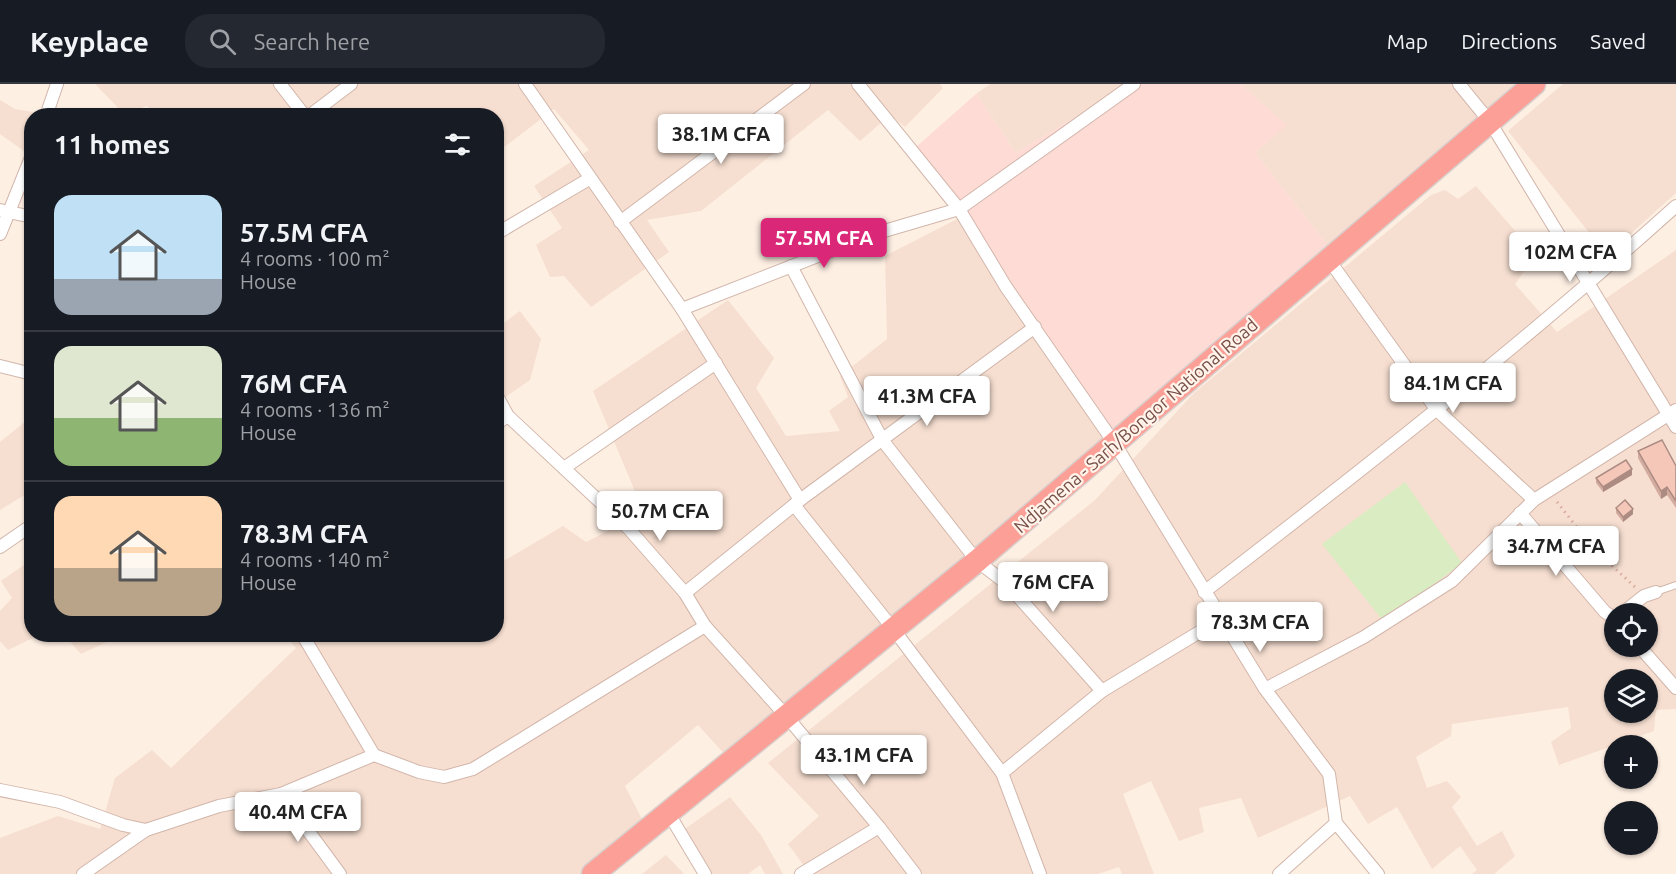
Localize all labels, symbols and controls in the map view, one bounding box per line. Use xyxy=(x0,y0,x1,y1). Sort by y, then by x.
search box xyxy=(185,14,605,68)
icon: search xyxy=(206,25,239,58)
text: Keyplace xyxy=(30,26,149,57)
text: Search here xyxy=(254,29,370,54)
text: Map xyxy=(1387,29,1428,53)
text: Directions xyxy=(1461,29,1557,53)
text: Saved xyxy=(1590,29,1646,53)
pin: 38.1M CFA xyxy=(652,114,790,165)
text: 38.1M CFA xyxy=(672,122,770,145)
icon: filters xyxy=(441,128,474,161)
text: 11 homes xyxy=(54,130,170,159)
text: 57.5M CFA xyxy=(240,218,368,247)
pin: 57.5M CFA xyxy=(755,218,893,269)
icon: home xyxy=(102,219,174,291)
text: 57.5M CFA xyxy=(775,226,873,249)
pin: 102M CFA xyxy=(1508,232,1632,283)
text: 102M CFA xyxy=(1523,240,1617,263)
text: 4 rooms · 100 m² xyxy=(240,247,390,270)
text: House xyxy=(240,270,297,293)
street label: Ndjamena - Sarh/Bongor National Road xyxy=(1010,314,1261,536)
pin: 84.1M CFA xyxy=(1384,363,1522,414)
text: 76M CFA xyxy=(240,369,347,398)
icon: home xyxy=(102,370,174,442)
text: 84.1M CFA xyxy=(1404,371,1502,394)
pin: 41.3M CFA xyxy=(858,376,996,427)
text: 41.3M CFA xyxy=(878,384,976,407)
text: 4 rooms · 136 m² xyxy=(240,398,390,421)
text: House xyxy=(240,421,297,444)
pin: 50.7M CFA xyxy=(591,491,729,542)
text: 50.7M CFA xyxy=(611,499,709,522)
text: 78.3M CFA xyxy=(240,519,368,548)
icon: home xyxy=(102,520,174,592)
pin: 34.7M CFA xyxy=(1487,526,1625,577)
text: 34.7M CFA xyxy=(1507,534,1605,557)
text: 4 rooms · 140 m² xyxy=(240,548,390,571)
pin: 76M CFA xyxy=(998,562,1108,613)
text: 76M CFA xyxy=(1012,570,1094,593)
text: House xyxy=(240,571,297,594)
pin: 78.3M CFA xyxy=(1191,602,1329,653)
map controls xyxy=(1604,603,1658,855)
button: locate xyxy=(1604,603,1658,657)
text: 78.3M CFA xyxy=(1211,610,1309,633)
button: layers xyxy=(1604,669,1658,723)
pin: 43.1M CFA xyxy=(795,735,933,786)
button: + xyxy=(1604,735,1658,789)
text: 43.1M CFA xyxy=(815,743,913,766)
pin: 40.4M CFA xyxy=(229,792,367,843)
text: 40.4M CFA xyxy=(249,800,347,823)
button: − xyxy=(1604,801,1658,855)

